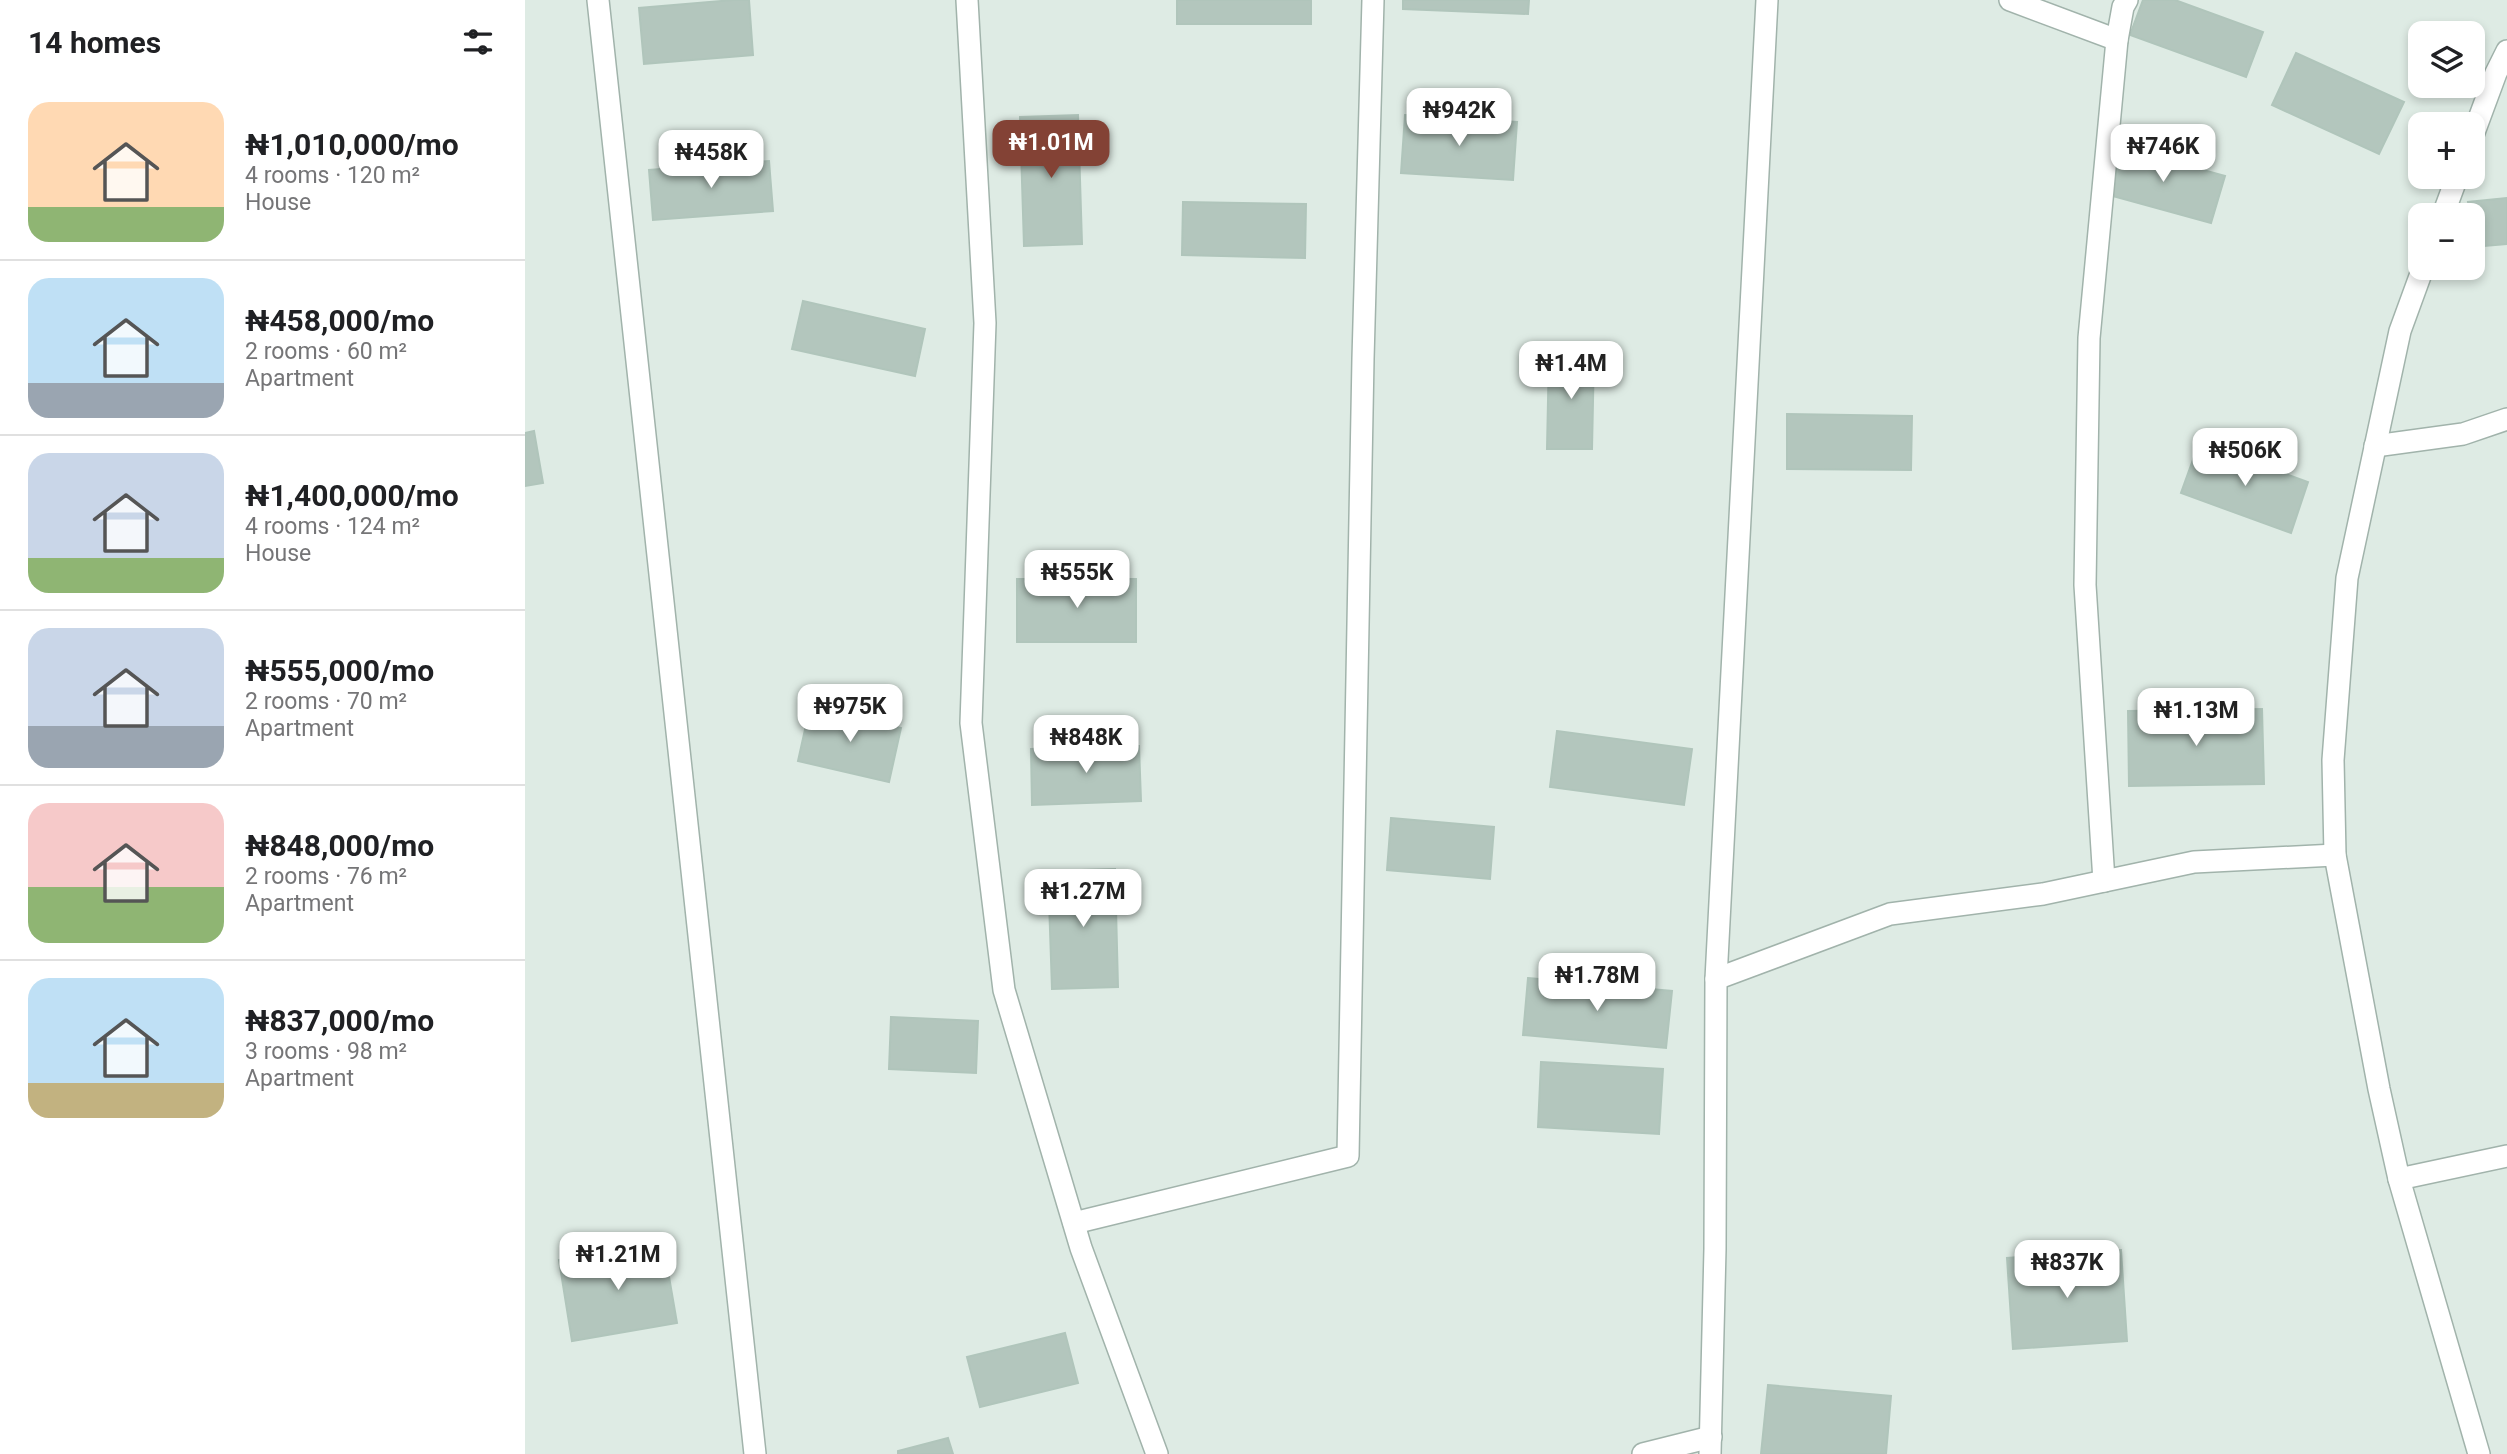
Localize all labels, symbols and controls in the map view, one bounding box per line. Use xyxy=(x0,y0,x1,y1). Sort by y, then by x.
map controls xyxy=(2408,21,2485,280)
button: layers xyxy=(2408,21,2485,98)
icon: filters xyxy=(459,23,497,61)
text: 14 homes xyxy=(28,25,161,60)
pin: ₦942K xyxy=(1410,88,1508,148)
text: ₦942K xyxy=(1423,97,1495,124)
button: + xyxy=(2408,112,2485,189)
pin: ₦1.01M xyxy=(994,120,1108,180)
pin: ₦746K xyxy=(2114,124,2212,184)
text: ₦1,010,000/mo xyxy=(245,127,459,162)
text: ₦1.01M xyxy=(1008,129,1094,156)
icon: home xyxy=(84,130,168,214)
pin: ₦458K xyxy=(662,130,760,190)
text: ₦746K xyxy=(2127,133,2199,160)
text: ₦458K xyxy=(675,139,747,166)
text: 4 rooms · 120 m² xyxy=(245,162,420,189)
text: House xyxy=(245,189,311,216)
button: − xyxy=(2408,203,2485,280)
text: ₦458,000/mo xyxy=(245,303,434,338)
icon: home xyxy=(84,306,168,390)
text: 2 rooms · 60 m² xyxy=(245,338,407,365)
pin: ₦1.4M xyxy=(1522,342,1620,401)
text: ₦1.4M xyxy=(1535,350,1607,377)
text: Apartment xyxy=(245,365,354,392)
pin: ₦506K xyxy=(2196,428,2294,488)
text: ₦506K xyxy=(2209,437,2281,464)
text: ₦1,400,000/mo xyxy=(245,478,459,513)
icon: home xyxy=(84,481,168,565)
text: 4 rooms · 124 m² xyxy=(245,513,420,540)
text: House xyxy=(245,540,311,567)
pin: ₦555K xyxy=(1028,550,1126,610)
text: ₦555K xyxy=(1041,559,1113,586)
text: ₦555,000/mo xyxy=(245,653,434,688)
icon: home xyxy=(84,656,168,740)
pin: ₦975K xyxy=(801,684,899,744)
text: 2 rooms · 70 m² xyxy=(245,688,407,715)
pin: ₦1.13M xyxy=(2139,688,2253,748)
text: ₦975K xyxy=(814,693,886,720)
text: ₦1.13M xyxy=(2153,697,2239,724)
text: Apartment xyxy=(245,715,354,742)
pin: ₦848K xyxy=(1037,716,1135,775)
text: ₦848K xyxy=(1050,724,1122,751)
text: ₦848,000/mo xyxy=(245,828,434,863)
icon: home xyxy=(84,831,168,915)
text: 2 rooms · 76 m² xyxy=(245,863,407,890)
pin: ₦1.27M xyxy=(1026,870,1140,929)
text: ₦1.27M xyxy=(1040,878,1126,905)
text: Apartment xyxy=(245,890,354,917)
pin: ₦1.78M xyxy=(1540,954,1654,1013)
text: ₦1.78M xyxy=(1554,962,1640,989)
text: ₦837,000/mo xyxy=(245,1003,434,1038)
icon: home xyxy=(84,1006,168,1090)
text: 3 rooms · 98 m² xyxy=(245,1038,407,1065)
text: Apartment xyxy=(245,1065,354,1092)
pin: ₦1.21M xyxy=(561,1232,675,1292)
pin: ₦837K xyxy=(2018,1240,2116,1300)
text: ₦1.21M xyxy=(575,1241,661,1268)
text: ₦837K xyxy=(2031,1249,2103,1276)

